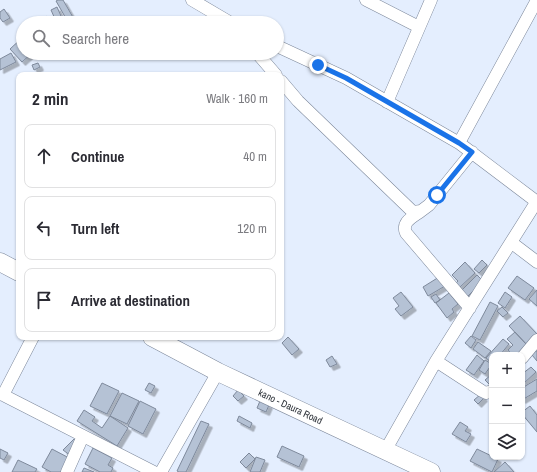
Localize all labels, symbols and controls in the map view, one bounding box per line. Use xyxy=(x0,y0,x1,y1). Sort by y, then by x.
search box xyxy=(16,16,284,60)
icon: search xyxy=(30,27,52,49)
text: Search here xyxy=(62,28,129,49)
route end xyxy=(309,56,327,74)
text: 2 min xyxy=(32,87,68,110)
text: Walk · 160 m xyxy=(206,90,268,107)
icon: ahead xyxy=(33,145,55,167)
text: Continue xyxy=(71,146,124,167)
text: 40 m xyxy=(243,148,267,165)
route start xyxy=(428,186,446,204)
icon: left xyxy=(33,217,55,239)
text: Turn left xyxy=(71,218,119,239)
text: 120 m xyxy=(237,220,267,237)
icon: arrive xyxy=(33,289,55,311)
text: Arrive at destination xyxy=(71,290,190,311)
map controls xyxy=(489,352,525,460)
button: + xyxy=(489,352,525,388)
street label: kano - Daura Road xyxy=(257,386,325,427)
button: − xyxy=(489,388,525,424)
button: layers xyxy=(489,424,525,460)

